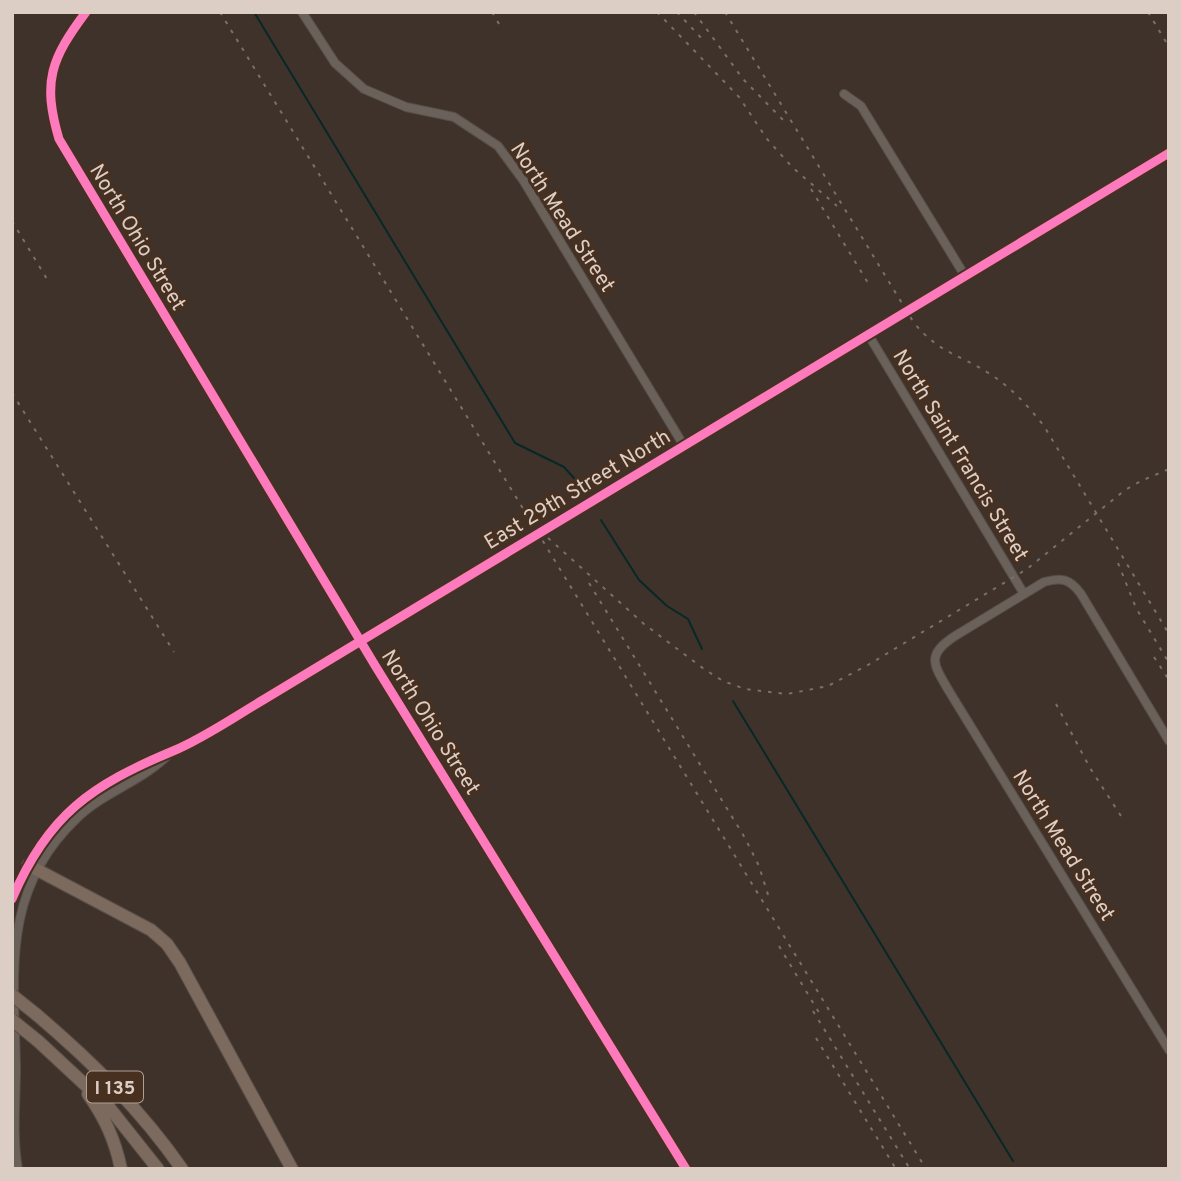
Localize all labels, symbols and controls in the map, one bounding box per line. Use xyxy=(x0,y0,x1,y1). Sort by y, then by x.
street label: North Mead Street xyxy=(503,138,620,298)
street label: North Ohio Street xyxy=(82,160,191,316)
street label: North Saint Francis Street xyxy=(886,345,1034,567)
street label: East 29th Street North xyxy=(480,424,676,557)
street label: North Ohio Street xyxy=(374,645,485,800)
street label: North Mead Street xyxy=(1005,765,1120,926)
road number: I 135 xyxy=(87,1072,143,1102)

